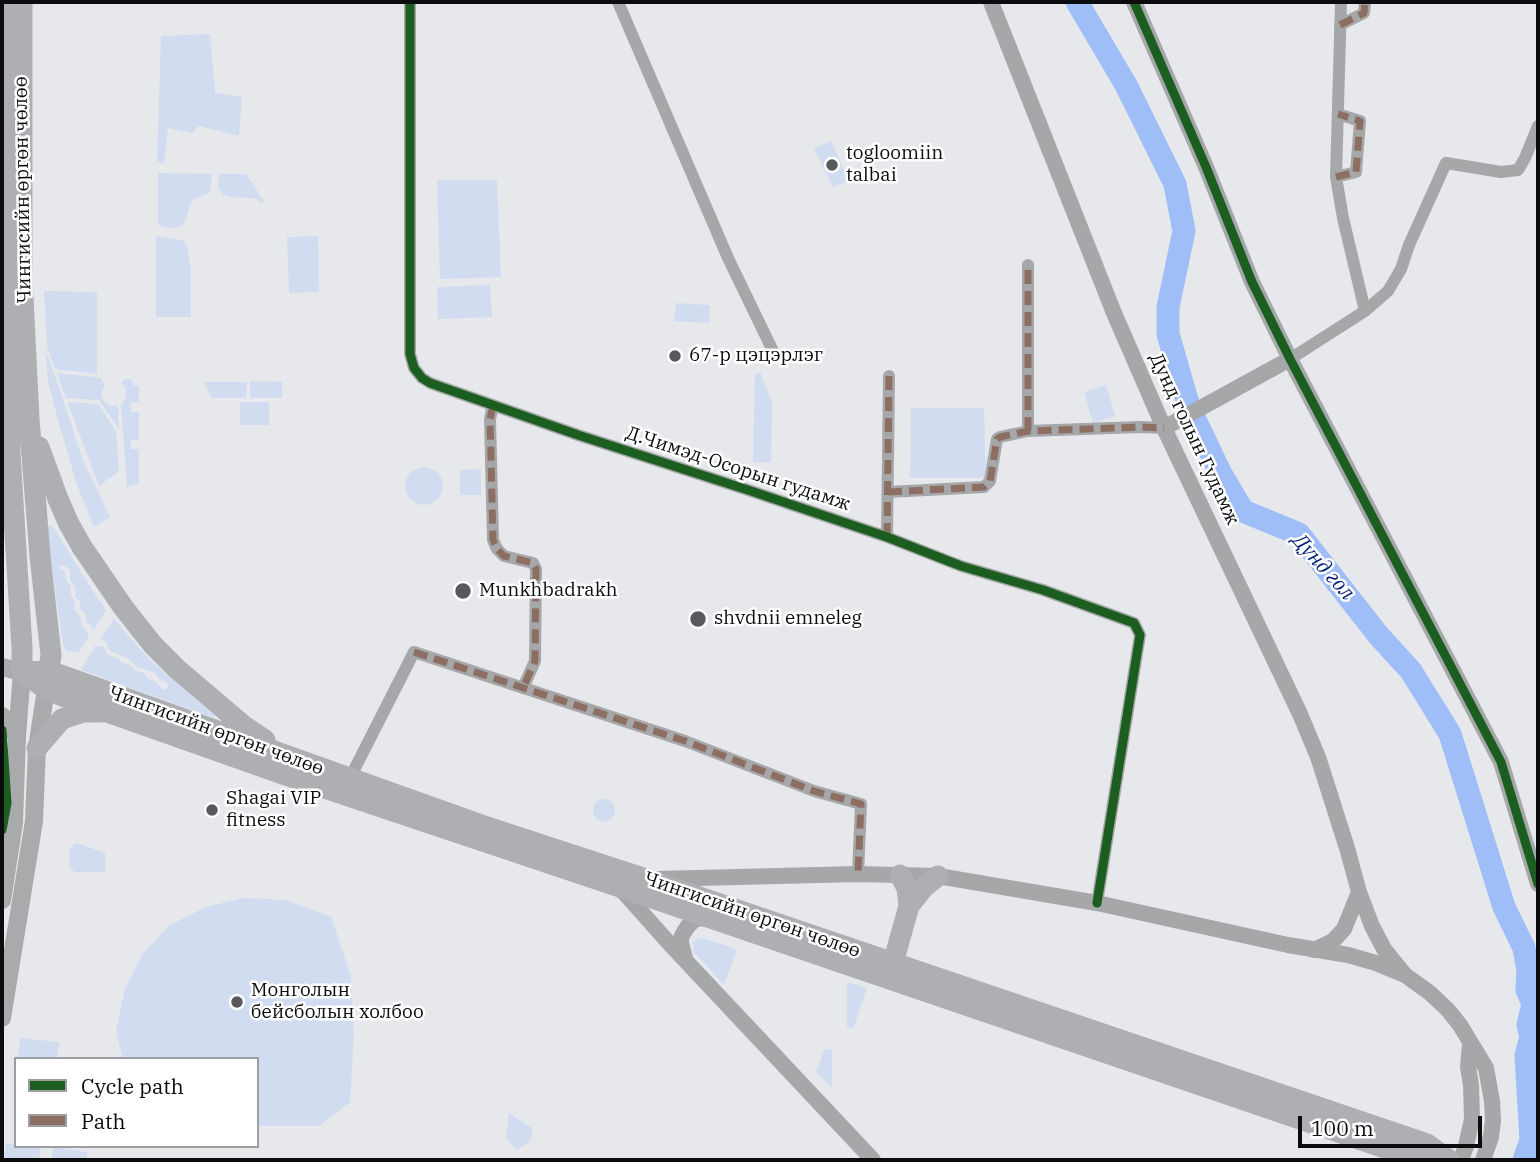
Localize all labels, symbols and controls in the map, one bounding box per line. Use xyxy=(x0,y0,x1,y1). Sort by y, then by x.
street label: Чингисийн өргөн чөлөө xyxy=(10,76,36,304)
place label: togloomiin talbai xyxy=(846,143,943,187)
marker: togloomiin talbai xyxy=(824,157,840,173)
place label: 67-р цэцэрлэг xyxy=(689,345,823,367)
marker: 67-р цэцэрлэг xyxy=(667,348,683,364)
street label: Дунд голын Гудамж xyxy=(1144,350,1244,528)
street label: Д.Чимэд-Осорын гудамж xyxy=(623,422,853,516)
water label: Дунд гол xyxy=(1286,528,1360,606)
place label: Munkhbadrakh xyxy=(479,580,618,602)
marker: Munkhbadrakh xyxy=(453,581,473,601)
place label: shvdnii emneleg xyxy=(714,608,862,630)
marker: shvdnii emneleg xyxy=(688,609,708,629)
street label: Чингисийн өргөн чөлөө xyxy=(105,681,327,781)
place label: Shagai VIP fitness xyxy=(226,788,321,832)
marker: Shagai VIP fitness xyxy=(204,802,220,818)
street label: Чингисийн өргөн чөлөө xyxy=(641,867,863,963)
place label: Монголын бейсболын холбоо xyxy=(251,980,424,1024)
marker: Монголын бейсболын холбоо xyxy=(229,994,245,1010)
legend xyxy=(14,1057,259,1148)
text: Cycle path xyxy=(81,1072,184,1100)
scale bar xyxy=(1302,1102,1486,1146)
text: Path xyxy=(81,1107,126,1135)
text: 100 m xyxy=(1311,1114,1374,1142)

